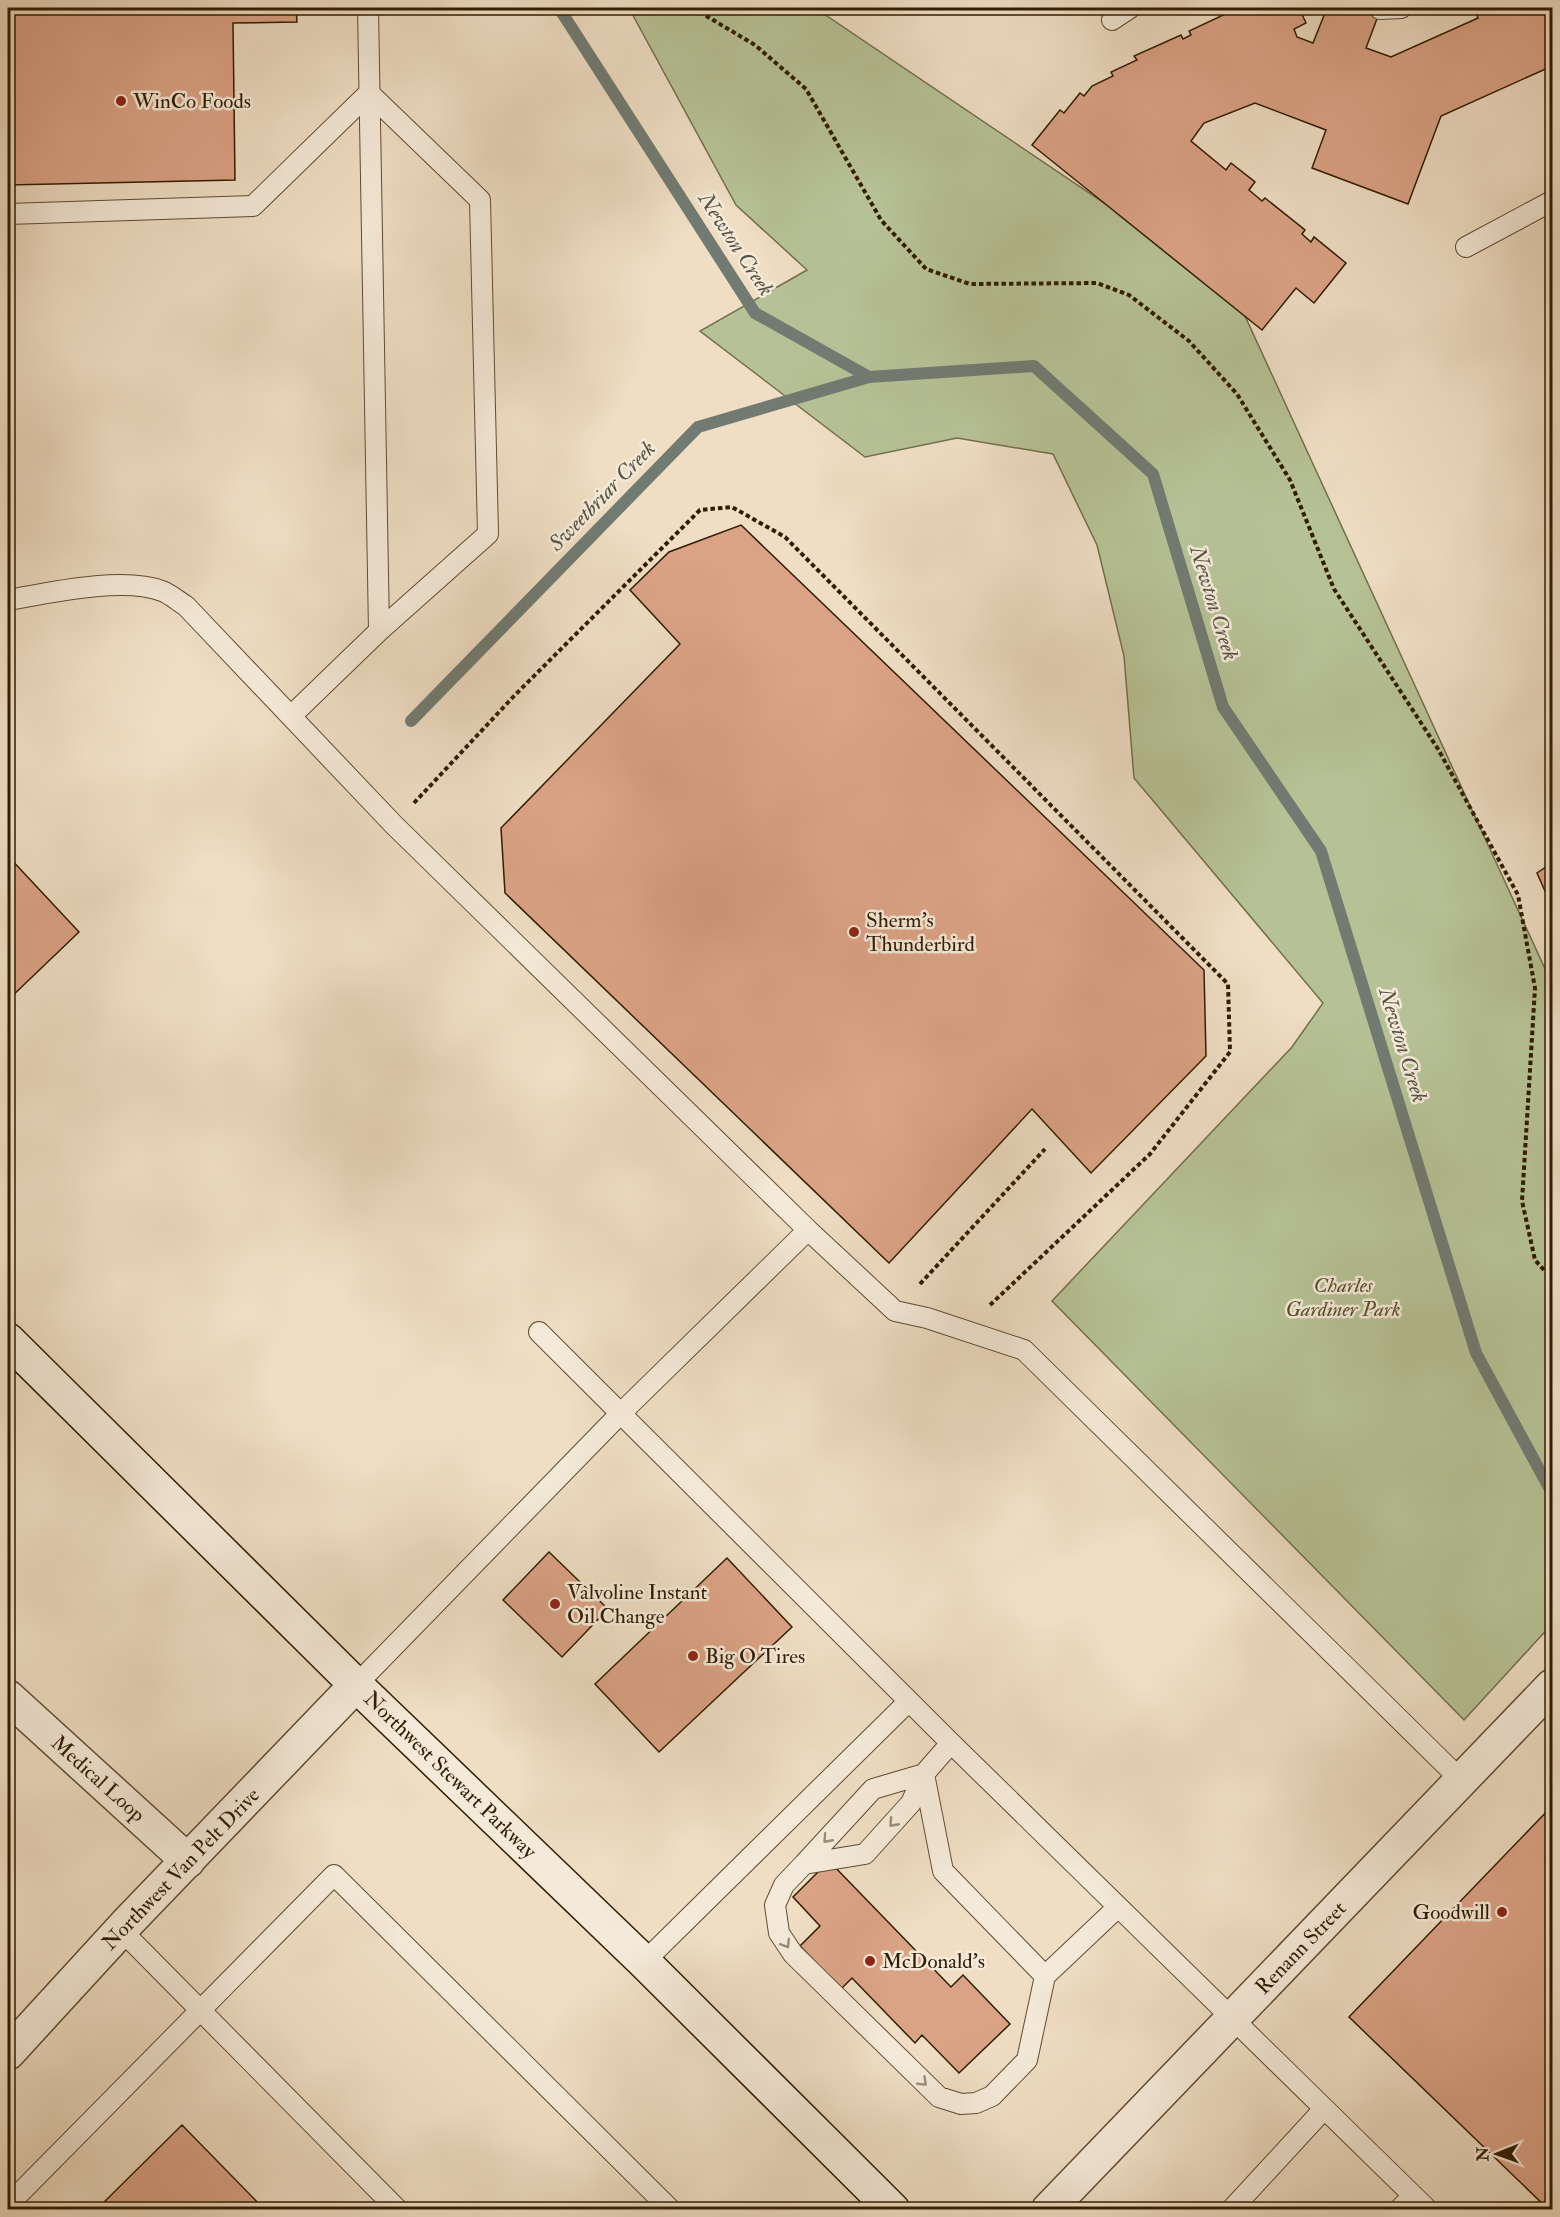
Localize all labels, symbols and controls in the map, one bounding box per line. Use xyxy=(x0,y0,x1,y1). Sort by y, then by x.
place label: WinCo Foods xyxy=(132,88,251,115)
marker: WinCo Foods xyxy=(114,94,128,108)
water label: Newton Creek xyxy=(691,186,780,301)
water label: Sweetbriar Creek xyxy=(542,435,662,558)
water label: Newton Creek xyxy=(1183,541,1245,664)
place label: Sherm's Thunderbird xyxy=(866,907,976,958)
marker: Sherm's Thunderbird xyxy=(847,925,861,939)
water label: Newton Creek xyxy=(1372,983,1434,1106)
park label: Charles Gardiner Park xyxy=(1286,1272,1400,1323)
place label: Valvoline Instant Oil Change xyxy=(567,1579,708,1630)
marker: Valvoline Instant Oil Change xyxy=(548,1597,562,1611)
place label: Big O Tires xyxy=(705,1643,805,1670)
marker: Big O Tires xyxy=(686,1649,700,1663)
street label: Northwest Stewart Parkway xyxy=(358,1685,543,1865)
street label: Medical Loop xyxy=(45,1730,151,1828)
street label: Northwest Van Pelt Drive xyxy=(96,1782,266,1956)
one-way arrow xyxy=(889,1816,900,1827)
one-way arrow xyxy=(823,1832,834,1843)
street label: Renann Street xyxy=(1250,1895,1352,2000)
place label: Goodwill xyxy=(1413,1899,1491,1926)
marker: Goodwill xyxy=(1495,1905,1509,1919)
one-way arrow xyxy=(779,1937,790,1948)
place label: McDonald's xyxy=(882,1948,985,1975)
marker: McDonald's xyxy=(863,1954,877,1968)
one-way arrow xyxy=(916,2074,927,2085)
north arrow xyxy=(1467,2124,1527,2184)
text: N xyxy=(1473,2146,1493,2163)

